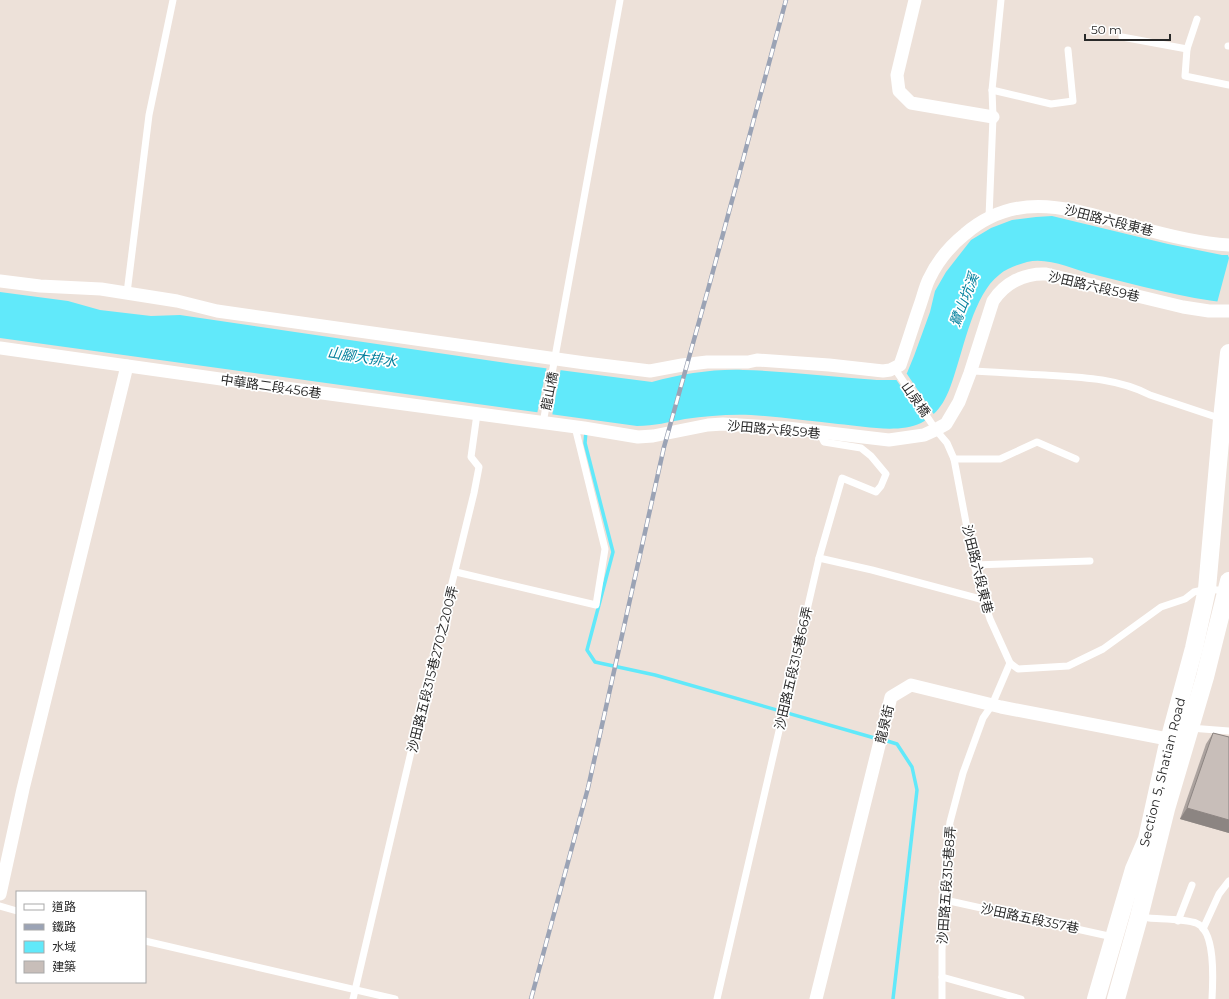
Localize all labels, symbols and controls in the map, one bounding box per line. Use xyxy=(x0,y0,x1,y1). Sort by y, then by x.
scale bar xyxy=(1085,16,1170,42)
text: 50 m xyxy=(1091,22,1122,37)
street label: 沙田路六段東巷 xyxy=(1063,201,1155,239)
street label: 沙田路六段59巷 xyxy=(1047,268,1141,304)
water label: 鷺山坑溪 xyxy=(946,269,983,329)
water label: 山腳大排水 xyxy=(326,343,399,371)
street label: 龍山橋 xyxy=(537,370,561,412)
street label: 中華路二段456巷 xyxy=(219,371,323,401)
street label: 山泉橋 xyxy=(898,378,934,420)
street label: 沙田路六段59巷 xyxy=(727,417,821,441)
street label: 沙田路六段東巷 xyxy=(959,523,997,615)
street label: 沙田路五段315巷270之200弄 xyxy=(404,584,460,754)
street label: 沙田路五段315巷66弄 xyxy=(771,605,815,731)
street label: Section 5, Shatian Road xyxy=(1136,696,1188,848)
street label: 龍泉街 xyxy=(872,703,896,745)
street label: 沙田路五段315巷8弄 xyxy=(934,825,958,945)
legend xyxy=(16,891,146,983)
text: 道路 xyxy=(52,899,76,914)
street label: 沙田路五段357巷 xyxy=(979,900,1081,936)
text: 鐵路 xyxy=(52,919,76,934)
text: 水域 xyxy=(52,939,76,954)
text: 建築 xyxy=(52,959,76,974)

